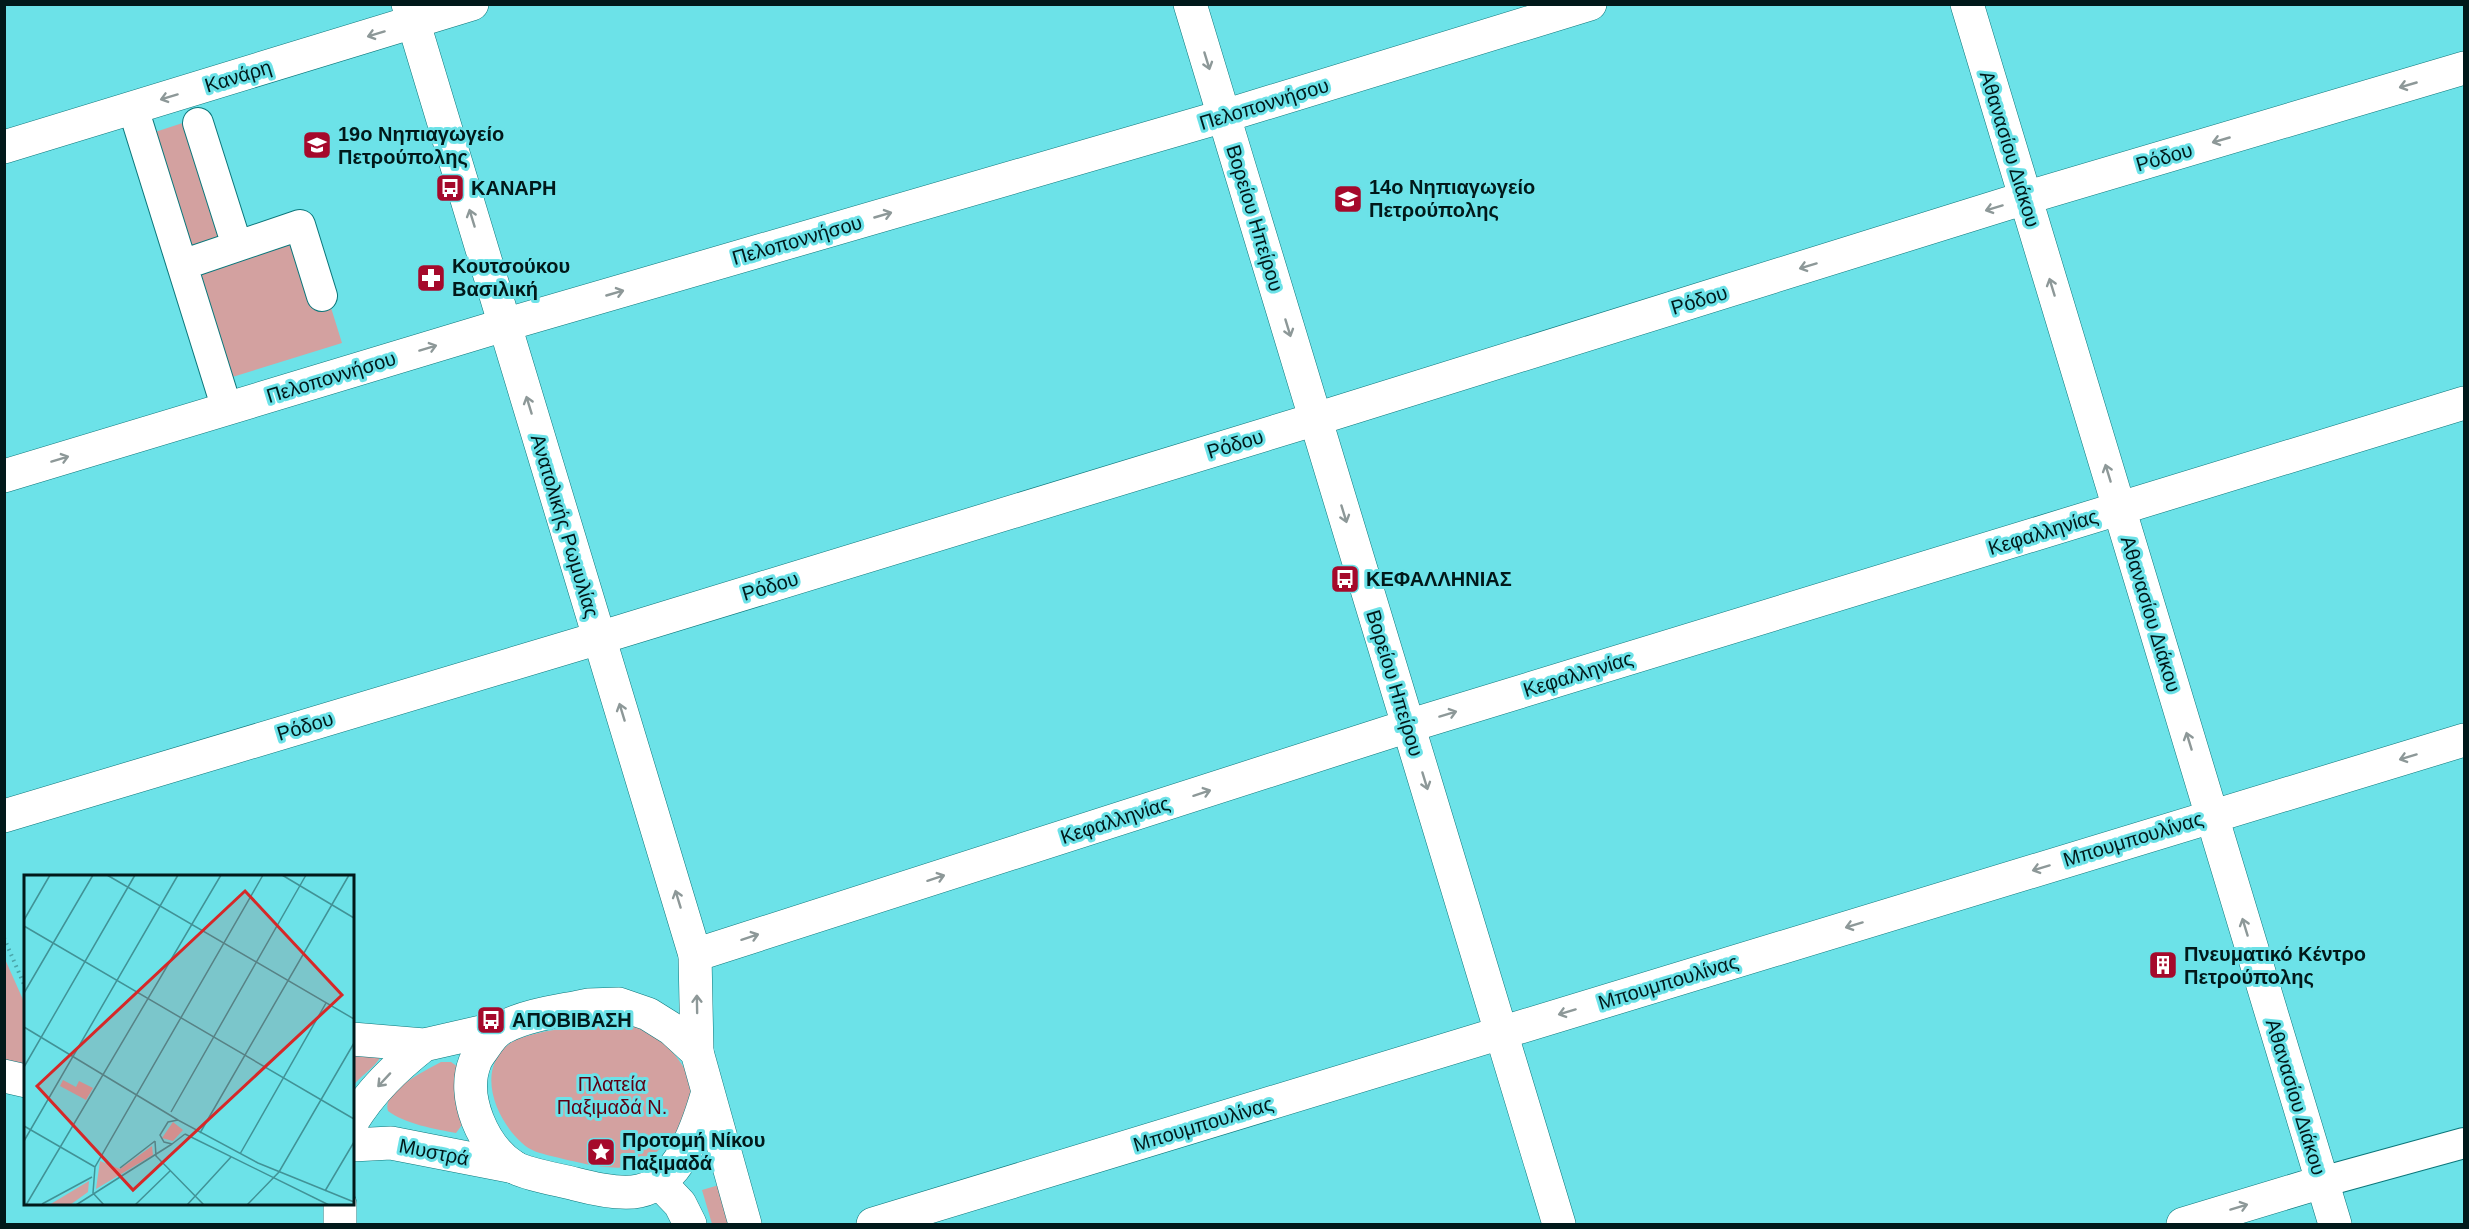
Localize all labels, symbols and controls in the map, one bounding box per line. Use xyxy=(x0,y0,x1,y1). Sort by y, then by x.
one-way arrow xyxy=(367,29,386,40)
one-way arrow xyxy=(1202,51,1213,70)
street label: Κανάρη xyxy=(202,55,274,97)
street label: Αθανασίου Διάκου xyxy=(1976,68,2044,230)
street label: Πελοποννήσου xyxy=(1197,74,1331,134)
one-way arrow xyxy=(2399,80,2418,91)
one-way arrow xyxy=(160,92,179,103)
place label: 19ο Νηπιαγωγείο Πετρούπολης xyxy=(338,123,504,168)
school or university icon: 19ο Νηπιαγωγείο Πετρούπολης xyxy=(301,129,333,161)
one-way arrow xyxy=(2212,135,2231,146)
street label: Ρόδου xyxy=(2133,138,2195,176)
street label: Βορείου Ηπείρου xyxy=(1222,142,1288,294)
bus stop icon: ΚΑΝΑΡΗ xyxy=(434,172,466,204)
place label: 14ο Νηπιαγωγείο Πετρούπολης xyxy=(1369,176,1535,221)
place label: ΚΑΝΑΡΗ xyxy=(471,177,557,199)
school or university icon: 14ο Νηπιαγωγείο Πετρούπολης xyxy=(1332,183,1364,215)
one-way arrow xyxy=(1985,203,2004,214)
one-way arrow xyxy=(466,209,477,228)
one-way arrow xyxy=(873,209,892,220)
street label: Πελοποννήσου xyxy=(730,211,864,269)
place label: Κουτσούκου Βασιλική xyxy=(452,255,570,300)
one-way arrow xyxy=(1799,261,1818,272)
pharmacy icon: Κουτσούκου Βασιλική xyxy=(415,262,447,294)
one-way arrow xyxy=(2046,278,2057,297)
street label: Ρόδου xyxy=(1668,281,1730,319)
one-way arrow xyxy=(605,287,624,298)
one-way arrow xyxy=(1283,318,1294,337)
one-way arrow xyxy=(418,342,437,353)
street label: Πελοποννήσου xyxy=(264,347,398,407)
one-way arrow xyxy=(522,396,533,415)
street label: Ρόδου xyxy=(1204,425,1266,463)
street label: Ανατολικής Ρωμυλίας xyxy=(527,432,604,621)
one-way arrow xyxy=(51,453,70,464)
one-way arrow xyxy=(2102,464,2113,483)
one-way arrow xyxy=(1339,504,1350,523)
street label: Κεφαλληνίας xyxy=(1985,505,2101,559)
street label: Αθανασίου Διάκου xyxy=(2117,533,2185,695)
bus stop icon: ΚΕΦΑΛΛΗΝΙΑΣ xyxy=(1329,563,1361,595)
street label: Ρόδου xyxy=(739,567,801,605)
place label: ΚΕΦΑΛΛΗΝΙΑΣ xyxy=(1366,568,1512,590)
street label: Βορείου Ηπείρου xyxy=(1362,607,1428,759)
street label: Κεφαλληνίας xyxy=(1520,647,1636,701)
one-way arrow xyxy=(616,703,627,722)
street label: Ρόδου xyxy=(274,707,336,745)
one-way arrow xyxy=(1438,708,1457,719)
one-way arrow xyxy=(2183,732,2194,751)
one-way arrow xyxy=(2399,752,2418,763)
one-way arrow xyxy=(1420,771,1431,790)
one-way arrow xyxy=(1192,786,1211,797)
street label: Κεφαλληνίας xyxy=(1058,792,1173,848)
street label: Μπουμπουλίνας xyxy=(2060,807,2206,871)
one-way arrow xyxy=(2032,863,2051,874)
one-way arrow xyxy=(926,871,945,882)
inset map xyxy=(24,875,354,1205)
one-way arrow xyxy=(672,890,683,909)
one-way arrow xyxy=(2239,918,2250,937)
one-way arrow xyxy=(1845,920,1864,931)
one-way arrow xyxy=(740,931,759,942)
place label: Πνευματικό Κέντρο Πετρούπολης xyxy=(2184,943,2366,988)
building icon: Πνευματικό Κέντρο Πετρούπολης xyxy=(2147,949,2179,981)
street label: Μπουμπουλίνας xyxy=(1595,950,1741,1014)
one-way arrow xyxy=(691,994,703,1014)
bus stop icon: ΑΠΟΒΙΒΑΣΗ xyxy=(475,1004,507,1036)
one-way arrow xyxy=(1558,1008,1577,1019)
place label: ΑΠΟΒΙΒΑΣΗ xyxy=(512,1009,632,1031)
street label: Αθανασίου Διάκου xyxy=(2262,1016,2330,1178)
one-way arrow xyxy=(377,1072,391,1087)
park label: Πλατεία Παξιμαδά Ν. xyxy=(557,1073,667,1118)
street label: Μπουμπουλίνας xyxy=(1130,1092,1276,1156)
place label: Προτομή Νίκου Παξιμαδά xyxy=(622,1129,765,1174)
street label: Μυστρά xyxy=(397,1134,471,1170)
place icon: Προτομή Νίκου Παξιμαδά xyxy=(585,1136,617,1168)
one-way arrow xyxy=(2229,1201,2248,1212)

